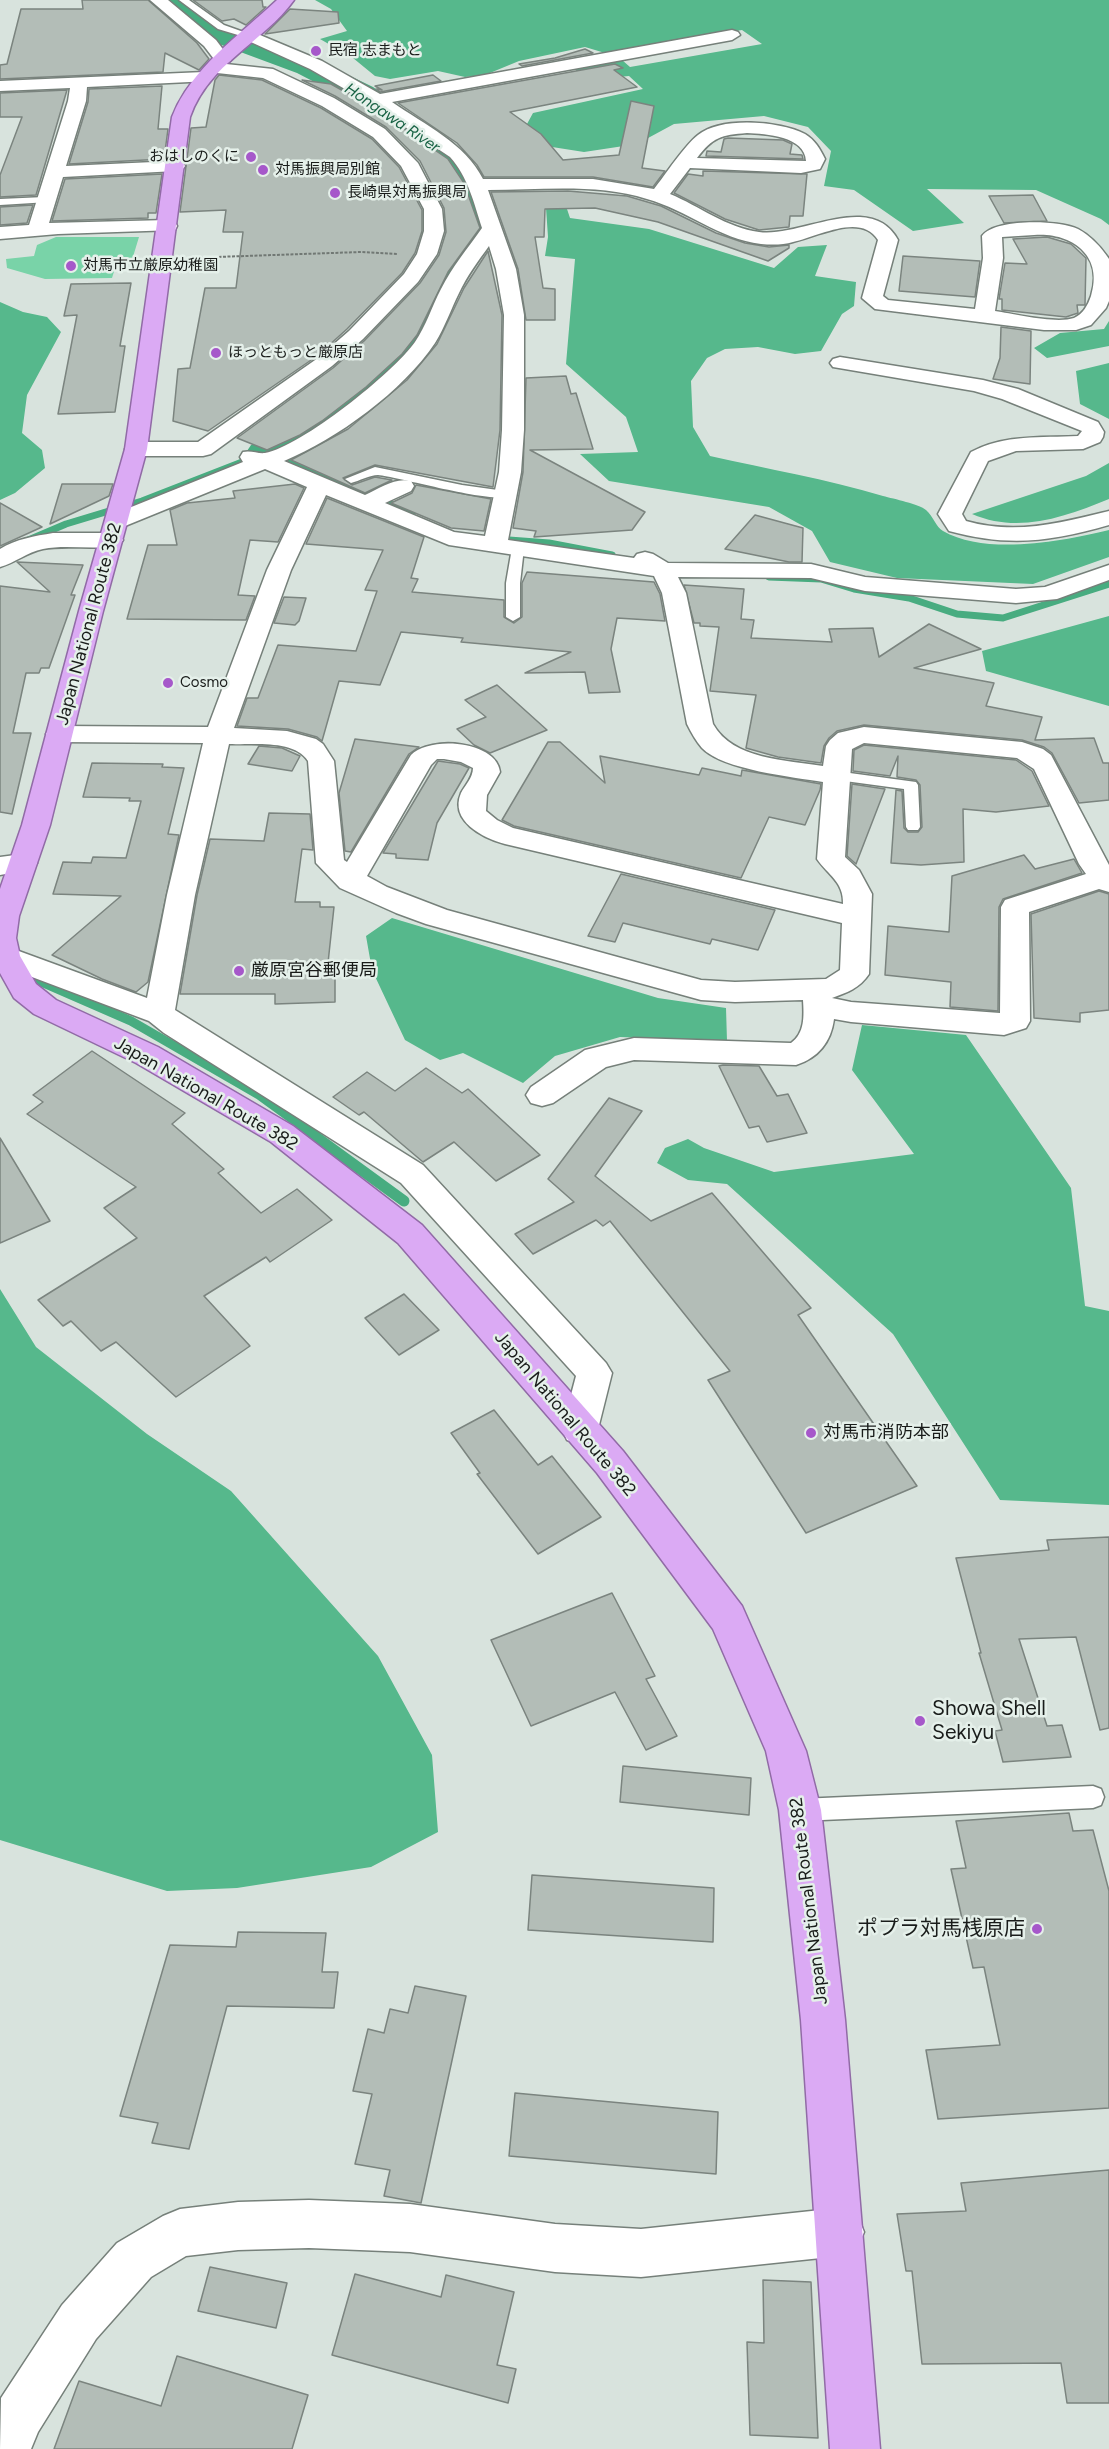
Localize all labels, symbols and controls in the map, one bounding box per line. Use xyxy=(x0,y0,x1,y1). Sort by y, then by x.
place label: 民宿 志まもと xyxy=(328,42,422,60)
marker: 民宿 志まもと xyxy=(309,44,323,58)
water label: Hongawa River xyxy=(341,79,443,157)
place label: おはしのくに xyxy=(149,148,239,166)
marker: おはしのくに xyxy=(244,150,258,164)
place label: 対馬振興局別館 xyxy=(275,161,380,179)
marker: 対馬振興局別館 xyxy=(256,163,270,177)
place label: 長崎県対馬振興局 xyxy=(347,184,467,202)
marker: 長崎県対馬振興局 xyxy=(328,186,342,200)
place label: 対馬市立厳原幼稚園 xyxy=(83,257,218,275)
marker: 対馬市立厳原幼稚園 xyxy=(64,259,78,273)
place label: ほっともっと厳原店 xyxy=(228,344,363,362)
marker: ほっともっと厳原店 xyxy=(209,346,223,360)
street label: Japan National Route 382 xyxy=(52,520,126,728)
place label: Cosmo xyxy=(180,674,228,692)
marker: Cosmo xyxy=(161,676,175,690)
place label: 厳原宮谷郵便局 xyxy=(251,960,377,982)
marker: 厳原宮谷郵便局 xyxy=(232,964,246,978)
street label: Japan National Route 382 xyxy=(110,1032,302,1156)
street label: Japan National Route 382 xyxy=(490,1327,640,1501)
place label: 対馬市消防本部 xyxy=(823,1422,949,1444)
marker: 対馬市消防本部 xyxy=(804,1426,818,1440)
place label: Showa Shell Sekiyu xyxy=(932,1696,1046,1746)
marker: Showa Shell Sekiyu xyxy=(913,1714,927,1728)
street label: Japan National Route 382 xyxy=(786,1796,832,2006)
place label: ポプラ対馬桟原店 xyxy=(857,1916,1025,1942)
marker: ポプラ対馬桟原店 xyxy=(1030,1922,1044,1936)

